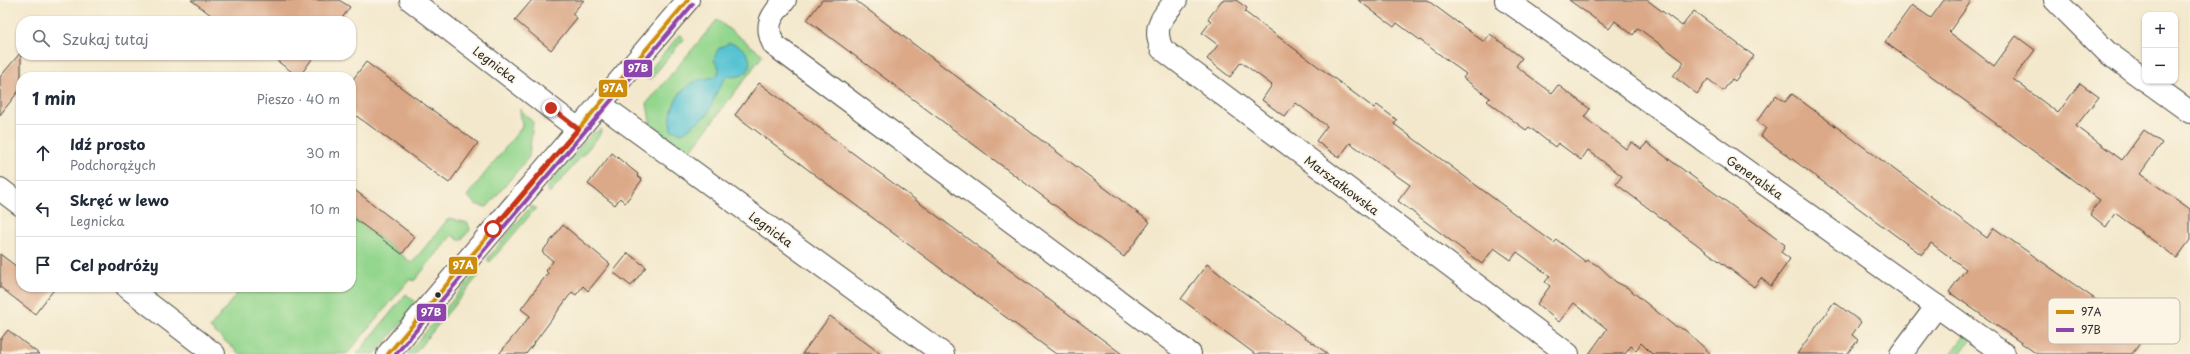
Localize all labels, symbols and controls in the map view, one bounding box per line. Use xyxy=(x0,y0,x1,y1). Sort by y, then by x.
map controls xyxy=(2142,12,2178,84)
button: + xyxy=(2142,12,2178,48)
search box xyxy=(16,16,356,60)
icon: search xyxy=(30,27,52,49)
text: Szukaj tutaj xyxy=(62,27,149,50)
street label: Legnicka xyxy=(469,42,521,87)
button: − xyxy=(2142,48,2178,84)
line badge: 97B xyxy=(623,59,653,78)
text: 97B xyxy=(628,59,649,76)
line badge: 97A xyxy=(598,79,628,98)
text: 97A xyxy=(602,79,624,96)
text: 1 min xyxy=(32,85,76,111)
text: Pieszo · 40 m xyxy=(257,89,340,108)
route end xyxy=(542,99,560,117)
text: Idź prosto xyxy=(70,132,145,155)
icon: ahead xyxy=(32,142,54,164)
text: 30 m xyxy=(306,143,340,162)
street label: Marszałkowska xyxy=(1301,151,1383,219)
street label: Generalska xyxy=(1723,151,1787,204)
text: Podchorążych xyxy=(70,155,156,174)
text: Skręć w lewo xyxy=(70,188,169,211)
icon: left xyxy=(32,198,54,220)
text: 10 m xyxy=(310,199,340,218)
street label: Legnicka xyxy=(745,207,797,251)
text: Legnicka xyxy=(70,211,125,230)
route start xyxy=(484,220,502,238)
text: Cel podróży xyxy=(70,253,158,276)
icon: arrive xyxy=(32,254,54,276)
line badge: 97A xyxy=(448,256,478,275)
text: 97A xyxy=(452,256,474,273)
unlabelled marker xyxy=(433,290,443,300)
legend xyxy=(2048,298,2180,344)
line badge: 97B xyxy=(416,303,447,322)
text: 97B xyxy=(421,303,442,320)
text: 97A xyxy=(2081,303,2101,320)
text: 97B xyxy=(2081,321,2101,338)

